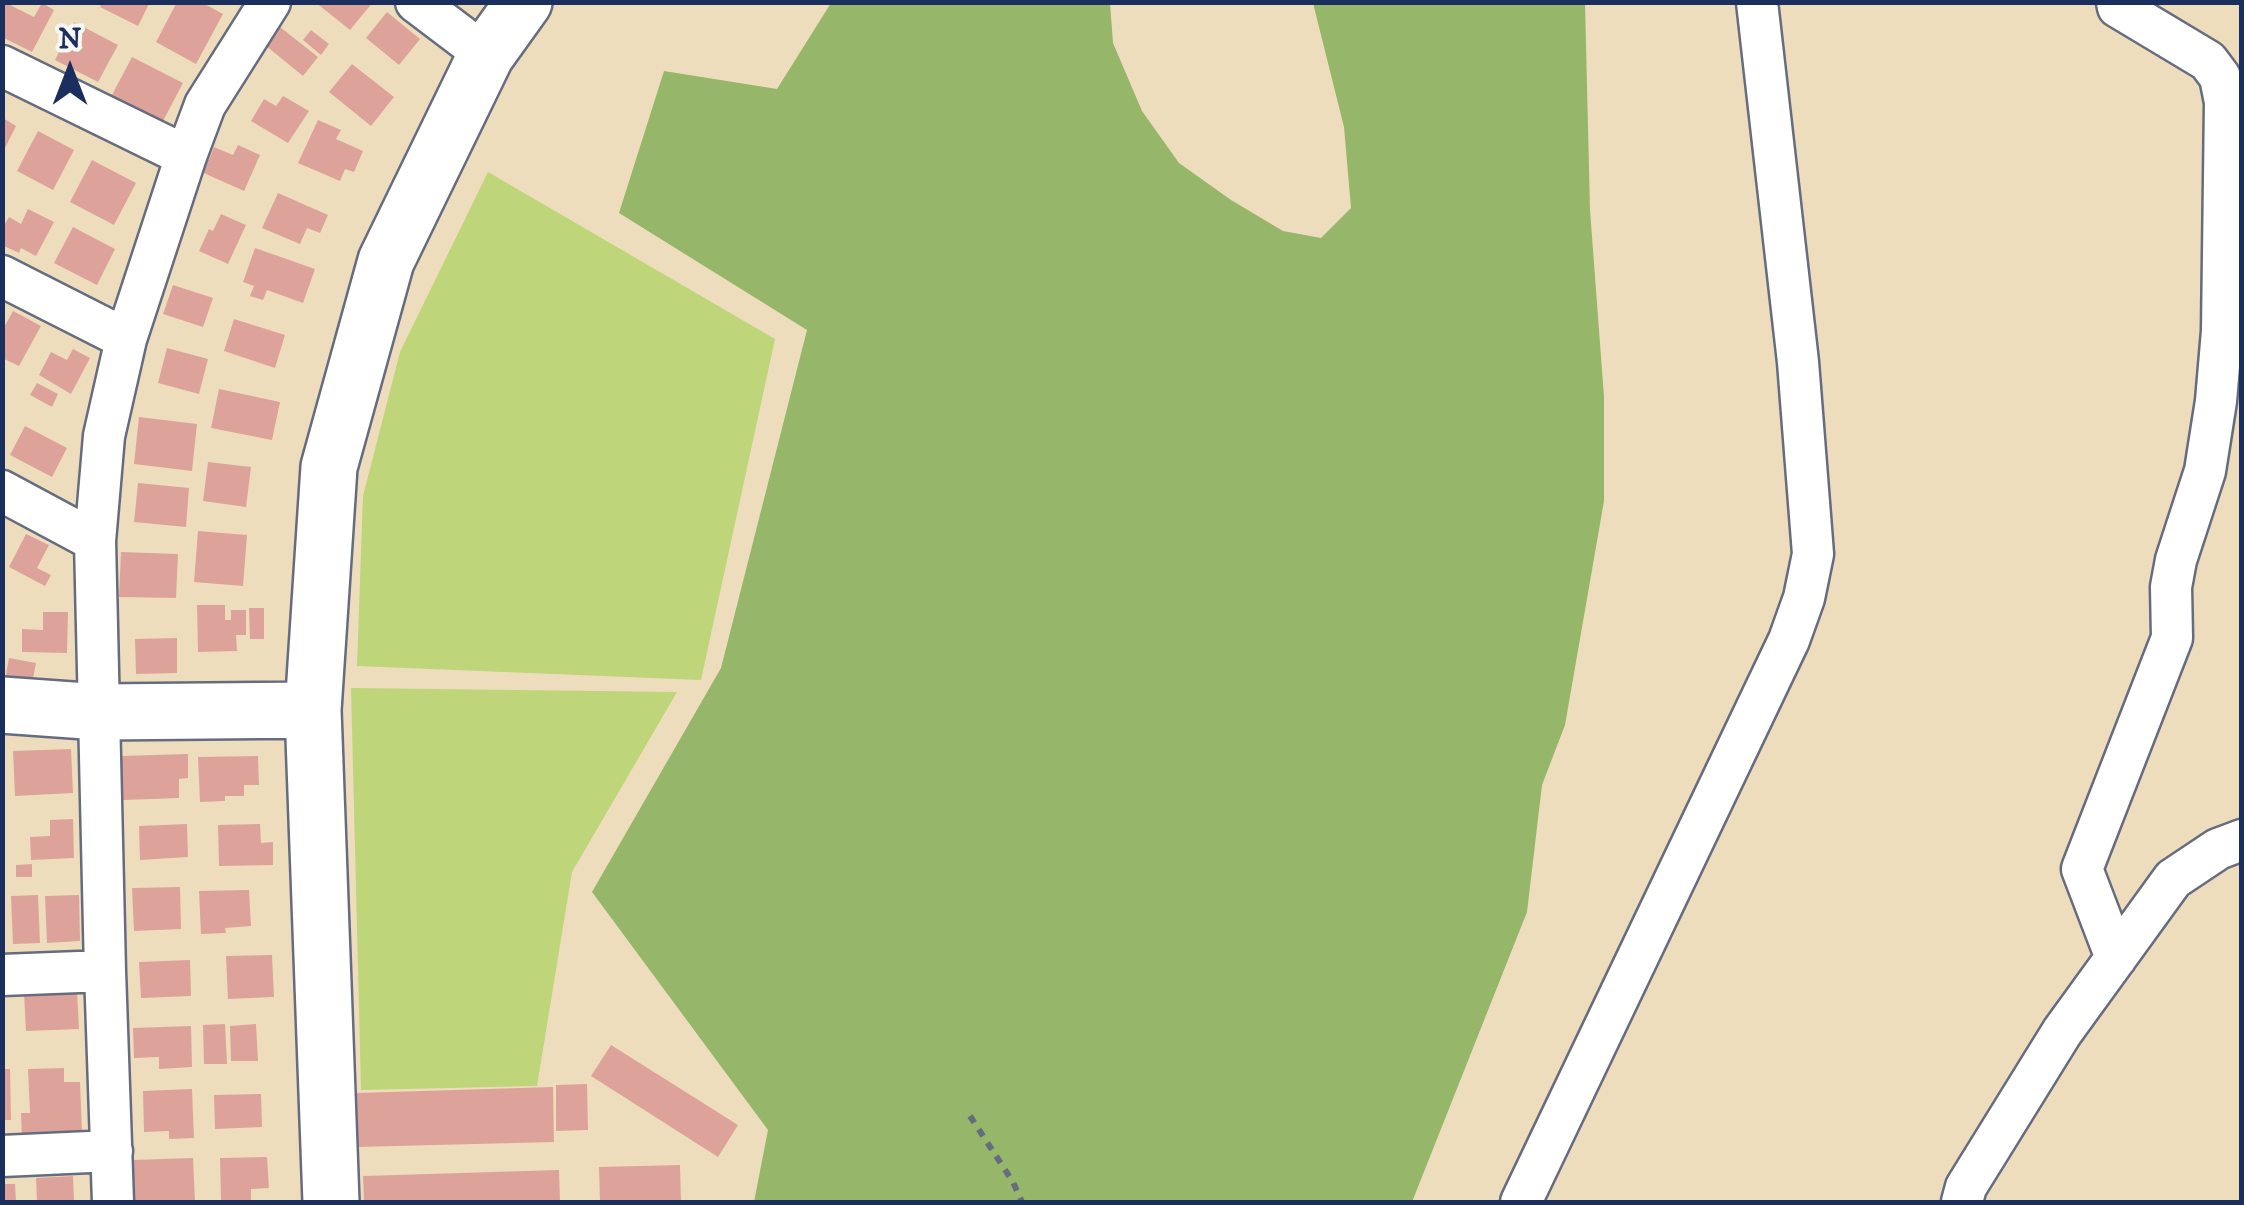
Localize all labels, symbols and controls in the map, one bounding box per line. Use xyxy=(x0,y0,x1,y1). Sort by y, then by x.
north arrow xyxy=(20,20,120,120)
text: N xyxy=(59,22,81,57)

